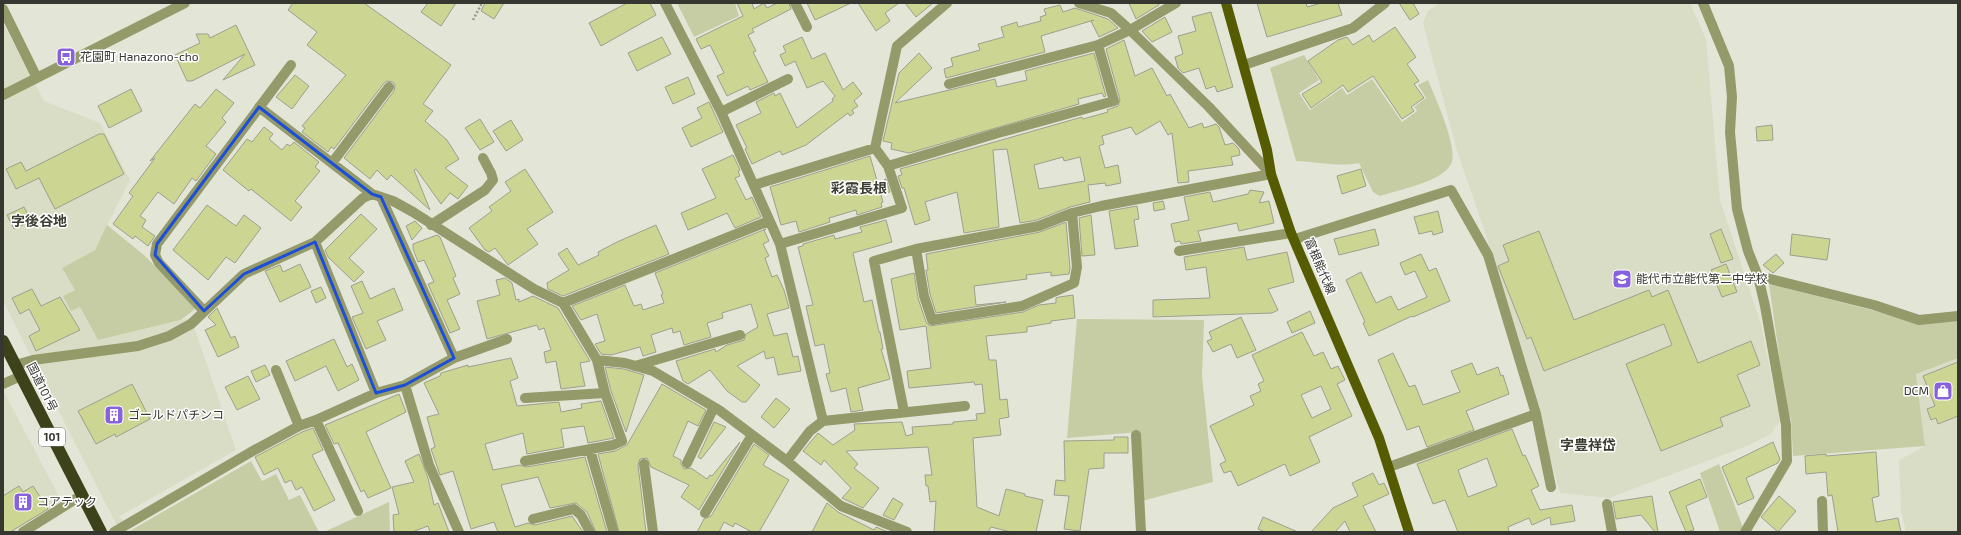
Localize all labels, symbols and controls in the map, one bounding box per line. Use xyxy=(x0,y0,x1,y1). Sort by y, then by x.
bus stop icon: 花園町 Hanazono-cho xyxy=(55,46,77,68)
place label: 花園町 Hanazono-cho xyxy=(80,49,199,63)
district label: 彩霞長根 xyxy=(831,179,887,196)
district label: 字後谷地 xyxy=(11,212,67,229)
street label: 富根能代線 xyxy=(1303,235,1339,296)
school or university icon: 能代市立能代第二中学校 xyxy=(1611,268,1633,290)
place label: 能代市立能代第二中学校 xyxy=(1636,271,1768,285)
street label: 国道101号 xyxy=(25,360,61,413)
shop icon: DCM xyxy=(1932,380,1954,402)
place label: DCM xyxy=(1904,383,1929,397)
building icon: ゴールドパチンコ xyxy=(103,404,125,426)
place label: ゴールドパチンコ xyxy=(128,407,224,421)
road number: 101 xyxy=(39,428,65,446)
district label: 字豊祥岱 xyxy=(1560,436,1616,453)
building icon: コアテック xyxy=(12,491,34,513)
place label: コアテック xyxy=(37,494,97,508)

